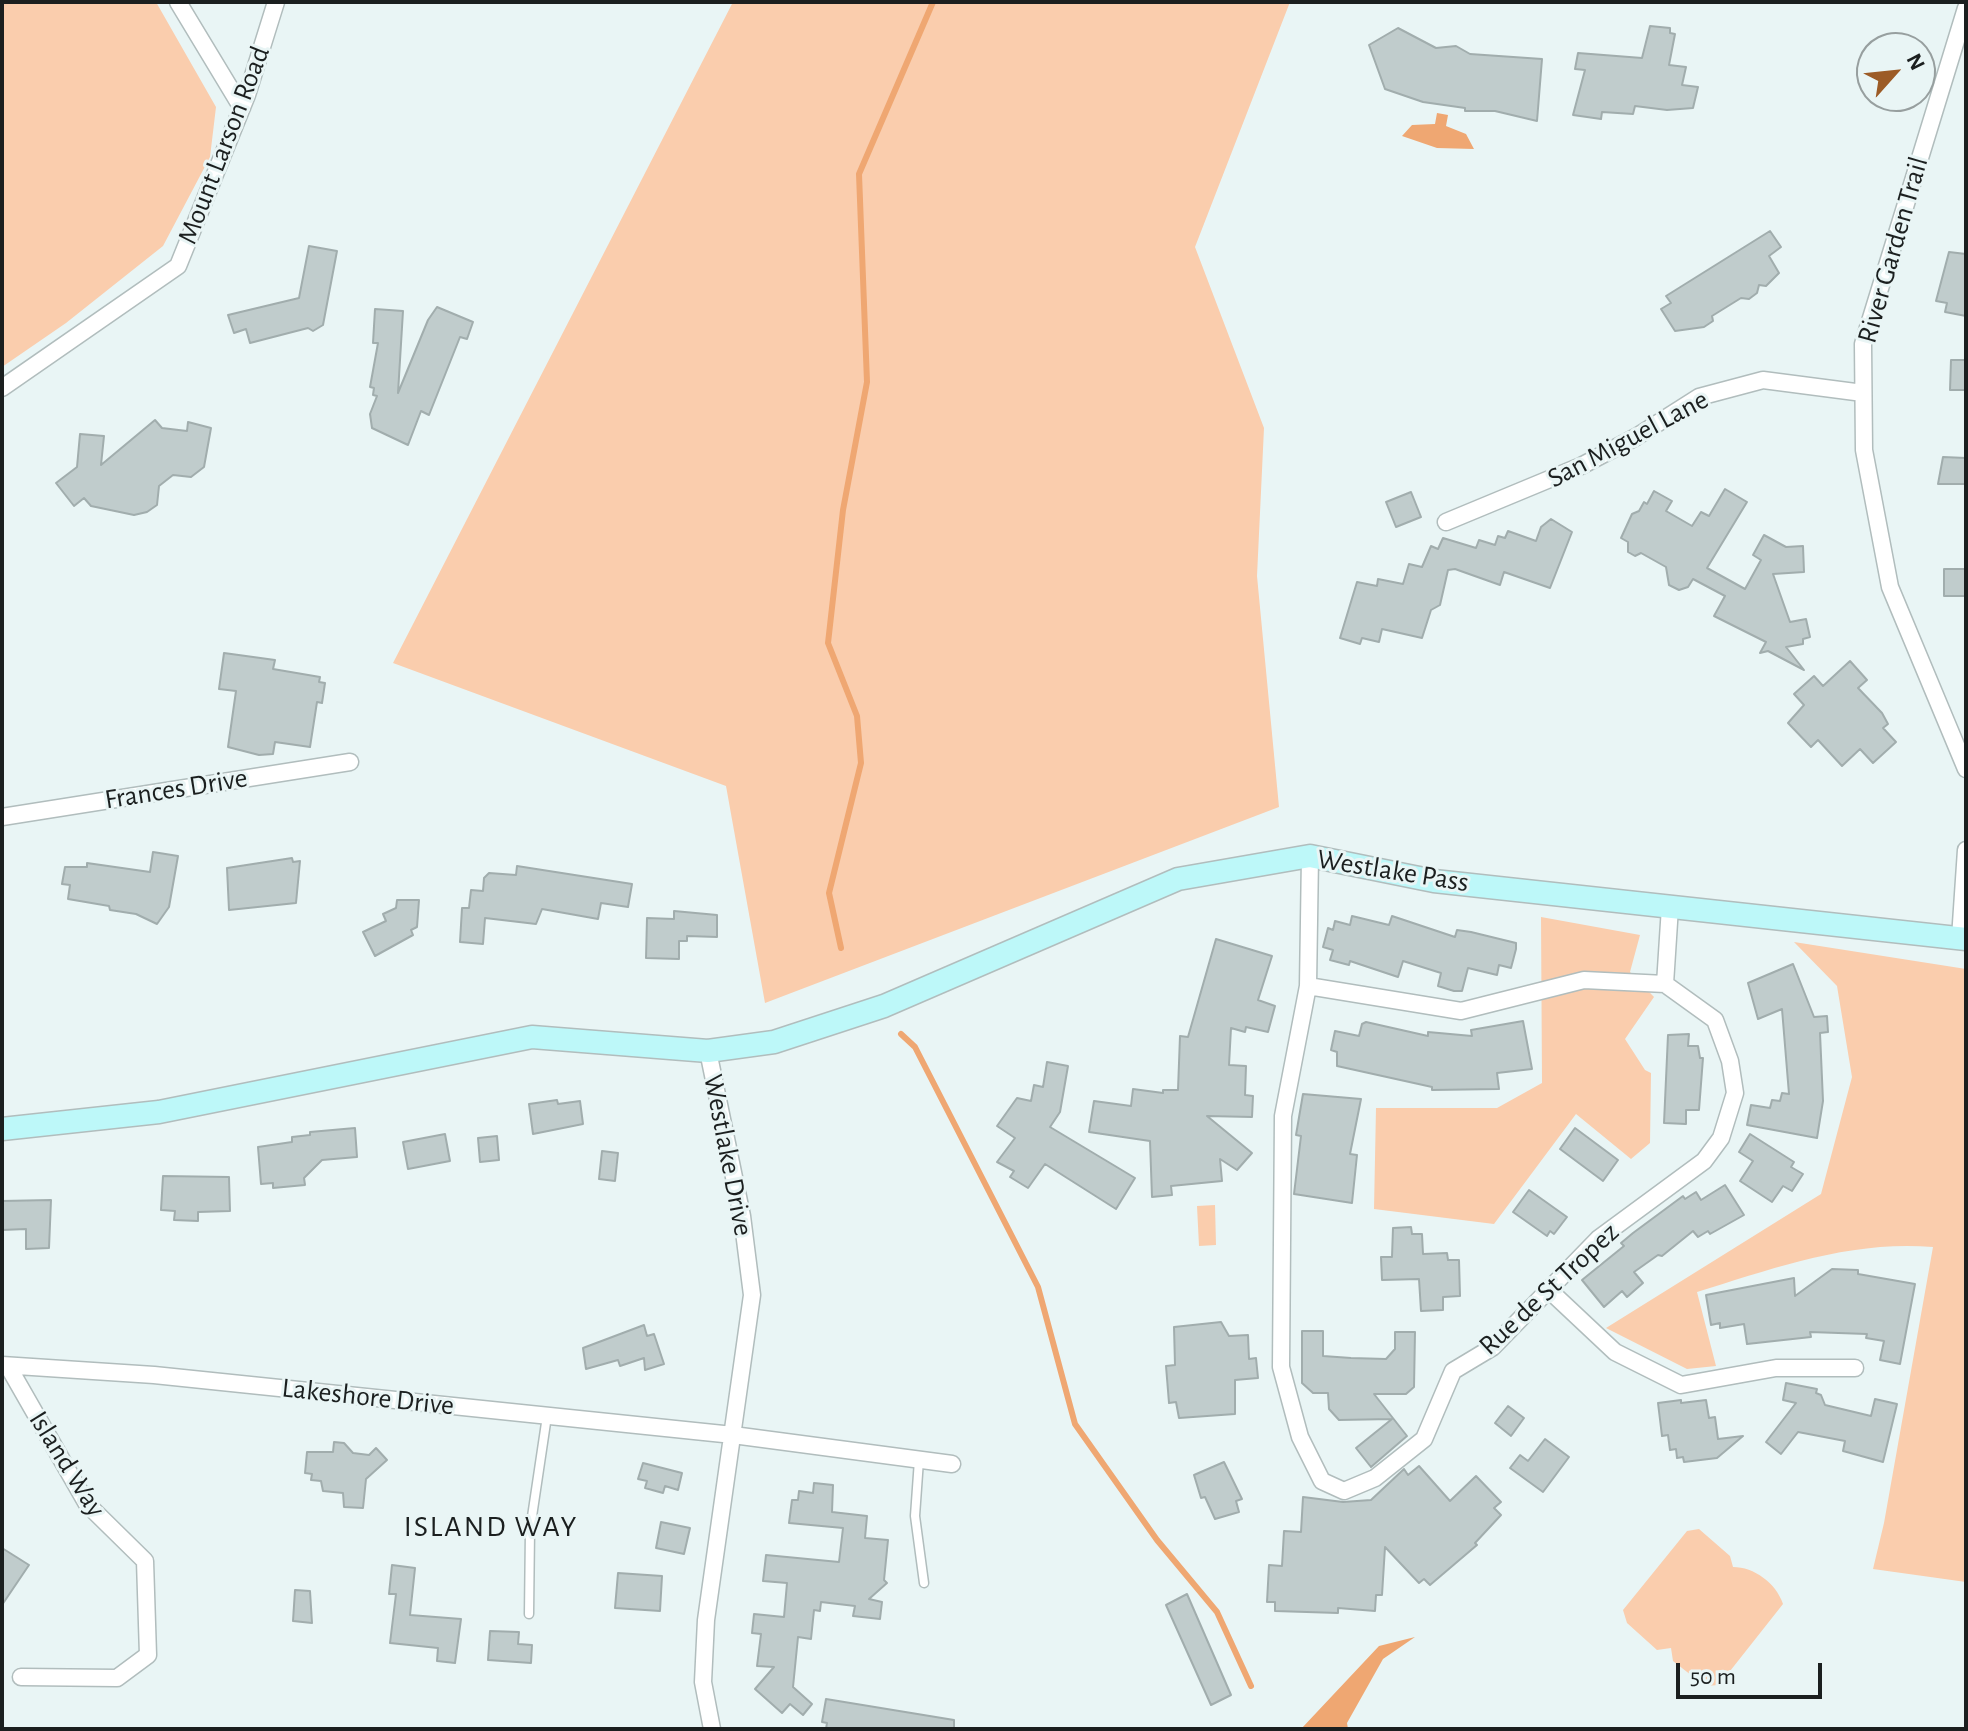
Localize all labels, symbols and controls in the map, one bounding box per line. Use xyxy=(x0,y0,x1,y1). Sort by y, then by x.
north arrow xyxy=(1856,32,1936,112)
street label: Mount Larson Road xyxy=(171,41,277,249)
text: N xyxy=(1902,50,1929,74)
street label: River Garden Trail xyxy=(1850,153,1936,347)
street label: San Miguel Lane xyxy=(1542,383,1714,495)
street label: Frances Drive xyxy=(102,761,250,817)
street label: Westlake Pass xyxy=(1315,842,1471,900)
street label: Westlake Drive xyxy=(696,1071,760,1239)
street label: Rue de St Tropez xyxy=(1472,1216,1626,1362)
street label: Lakeshore Drive xyxy=(280,1371,456,1423)
street label: Island Way xyxy=(21,1405,113,1523)
district label: ISLAND WAY xyxy=(404,1509,578,1545)
scale bar xyxy=(1680,1647,1826,1697)
text: 50 m xyxy=(1690,1665,1736,1689)

